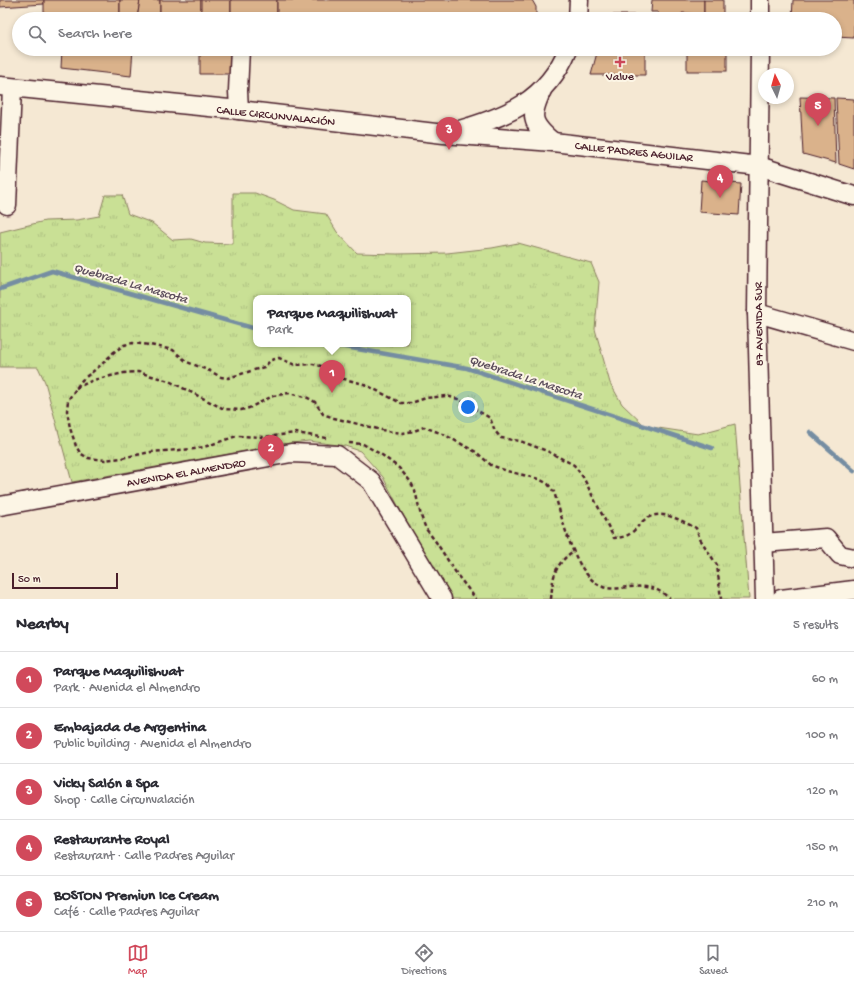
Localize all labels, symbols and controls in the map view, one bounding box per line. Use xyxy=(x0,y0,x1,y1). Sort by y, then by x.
search box xyxy=(12,12,842,56)
icon: search xyxy=(26,23,48,45)
text: Search here xyxy=(58,25,132,43)
marker: Value xyxy=(615,57,625,67)
north arrow xyxy=(758,68,794,104)
place label: Value xyxy=(605,71,635,85)
pin: 5 xyxy=(805,93,831,126)
street label: CALLE CIRCUNVALACIÓN xyxy=(216,104,336,130)
pin: 3 xyxy=(436,117,462,150)
street label: CALLE PADRES AGUILAR xyxy=(574,140,694,166)
pin: 4 xyxy=(707,165,733,198)
water label: Quebrada La Mascota xyxy=(72,261,190,308)
street label: 87 AVENIDA SUR xyxy=(752,281,768,366)
popup xyxy=(253,295,411,347)
text: Parque Maquilishuat xyxy=(268,305,396,323)
text: Park xyxy=(268,323,292,338)
water label: Quebrada La Mascota xyxy=(467,353,584,404)
pin: 1 xyxy=(319,360,345,393)
your location xyxy=(458,397,478,417)
pin: 2 xyxy=(258,435,284,468)
street label: AVENIDA EL ALMENDRO xyxy=(126,457,247,491)
scale bar xyxy=(12,571,118,590)
text: 50 m xyxy=(18,574,40,586)
text: Nearby xyxy=(16,615,69,635)
text: 5 results xyxy=(793,618,838,633)
text: Parque Maquilishuat xyxy=(54,663,183,681)
text: 1 xyxy=(26,672,32,687)
text: 60 m xyxy=(812,672,838,687)
text: Park · Avenida el Almendro xyxy=(54,681,200,696)
text: Embajada de Argentina xyxy=(54,719,206,737)
text: 2 xyxy=(26,728,32,743)
text: 100 m xyxy=(806,728,838,743)
text: Public building · Avenida el Almendro xyxy=(54,737,251,752)
text: Vicky Salón & Spa xyxy=(54,775,159,793)
text: 3 xyxy=(26,784,32,799)
text: 120 m xyxy=(807,784,838,799)
text: Shop · Calle Circunvalación xyxy=(54,793,195,808)
text: Restaurante Royal xyxy=(54,831,169,849)
text: 4 xyxy=(26,840,32,855)
text: 150 m xyxy=(806,840,838,855)
text: Restaurant · Calle Padres Aguilar xyxy=(54,849,234,864)
text: BOSTON Premiun Ice Cream xyxy=(54,887,219,905)
text: 5 xyxy=(26,896,32,911)
text: 210 m xyxy=(807,896,838,911)
text: Café · Calle Padres Aguilar xyxy=(54,905,199,920)
tab: Map xyxy=(127,942,149,978)
tab: Directions xyxy=(402,942,446,978)
tab: Saved xyxy=(699,942,727,978)

